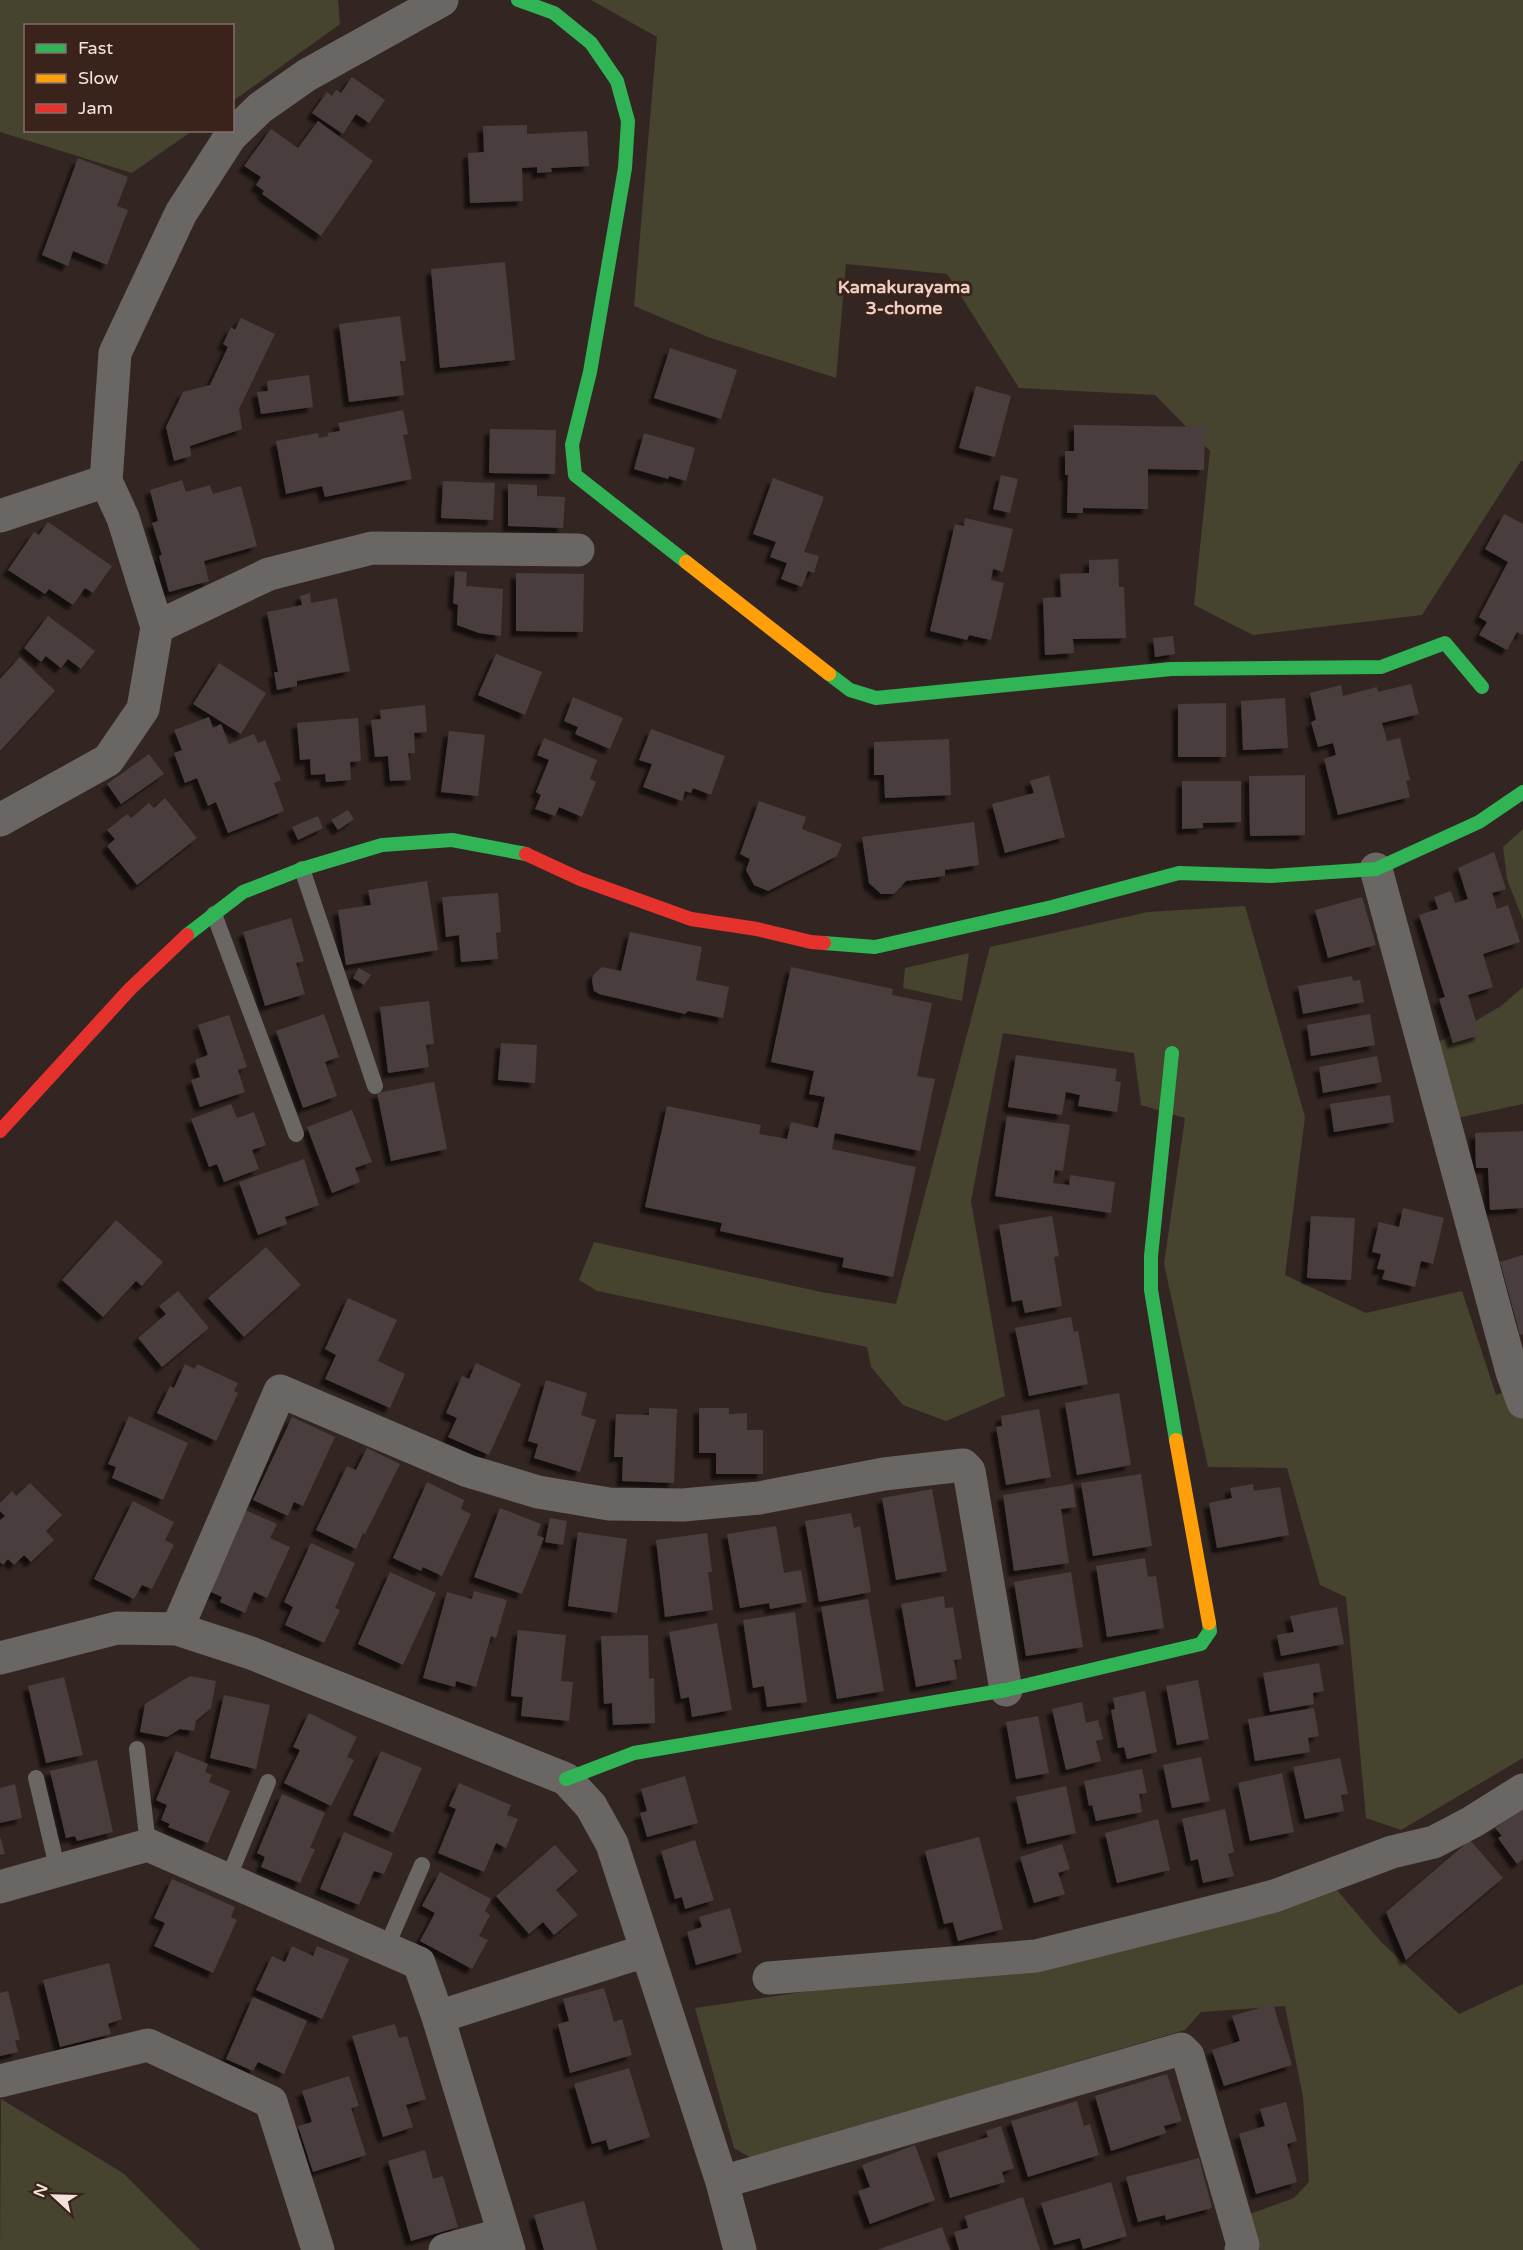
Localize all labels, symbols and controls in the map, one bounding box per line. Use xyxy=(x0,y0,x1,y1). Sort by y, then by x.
legend xyxy=(24,24,234,132)
text: Fast xyxy=(78,37,113,59)
text: Slow xyxy=(78,67,119,89)
text: Jam xyxy=(78,97,113,119)
district label: Kamakurayama 3-chome xyxy=(838,276,970,319)
north arrow xyxy=(24,2166,84,2226)
text: N xyxy=(29,2181,53,2200)

